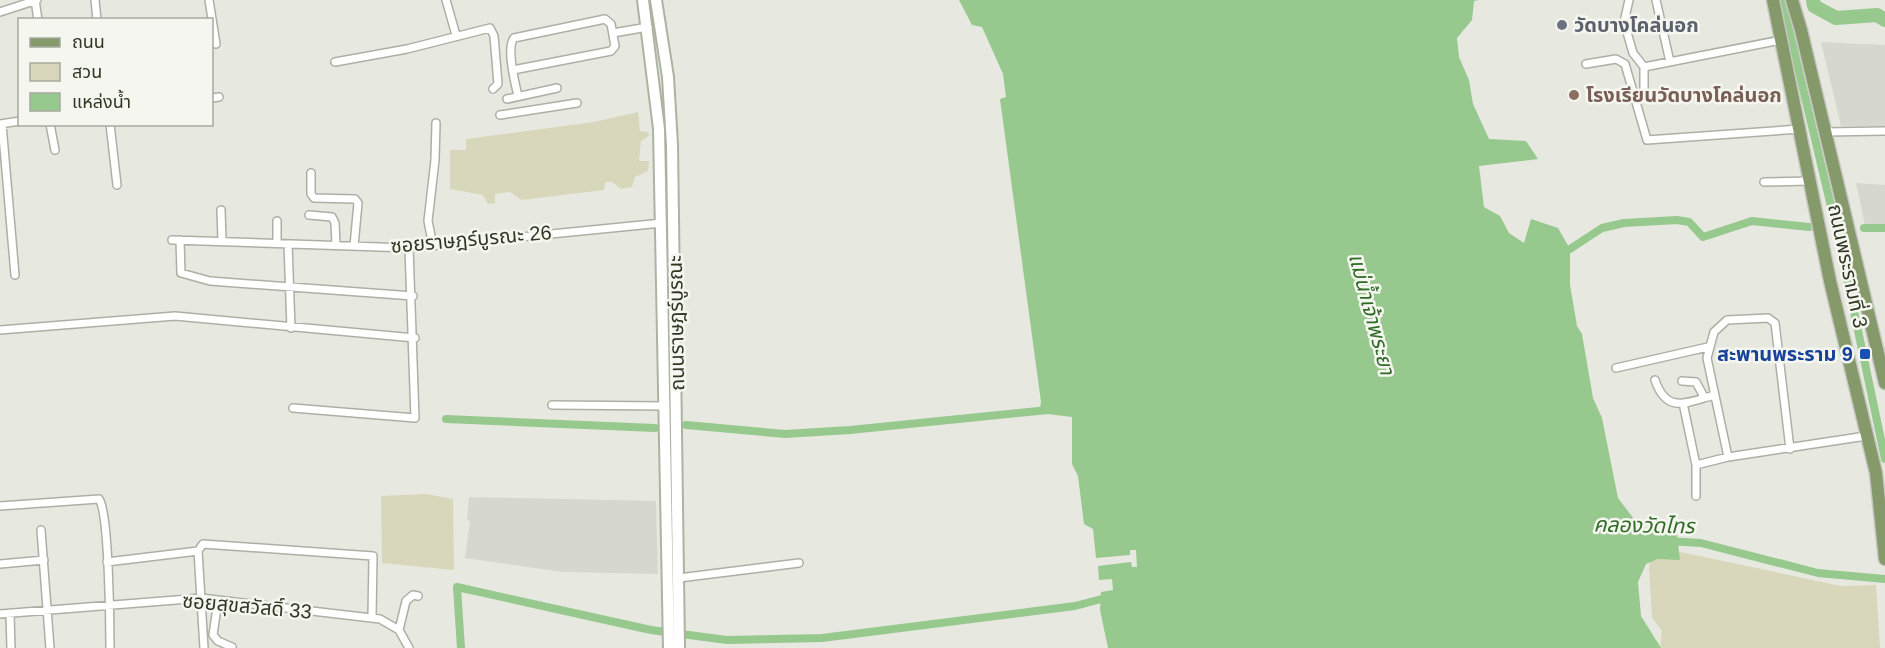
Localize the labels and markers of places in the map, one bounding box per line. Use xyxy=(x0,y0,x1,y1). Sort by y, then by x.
place label: วัดบางโคล่นอก xyxy=(1574,14,1699,36)
marker: วัดบางโคล่นอก xyxy=(1555,18,1569,32)
place label: โรงเรียนวัดบางโคล่นอก xyxy=(1586,84,1782,106)
marker: โรงเรียนวัดบางโคล่นอก xyxy=(1567,88,1581,102)
place label: สะพานพระราม 9 xyxy=(1717,343,1853,365)
marker: สะพานพระราม 9 xyxy=(1858,347,1872,361)

